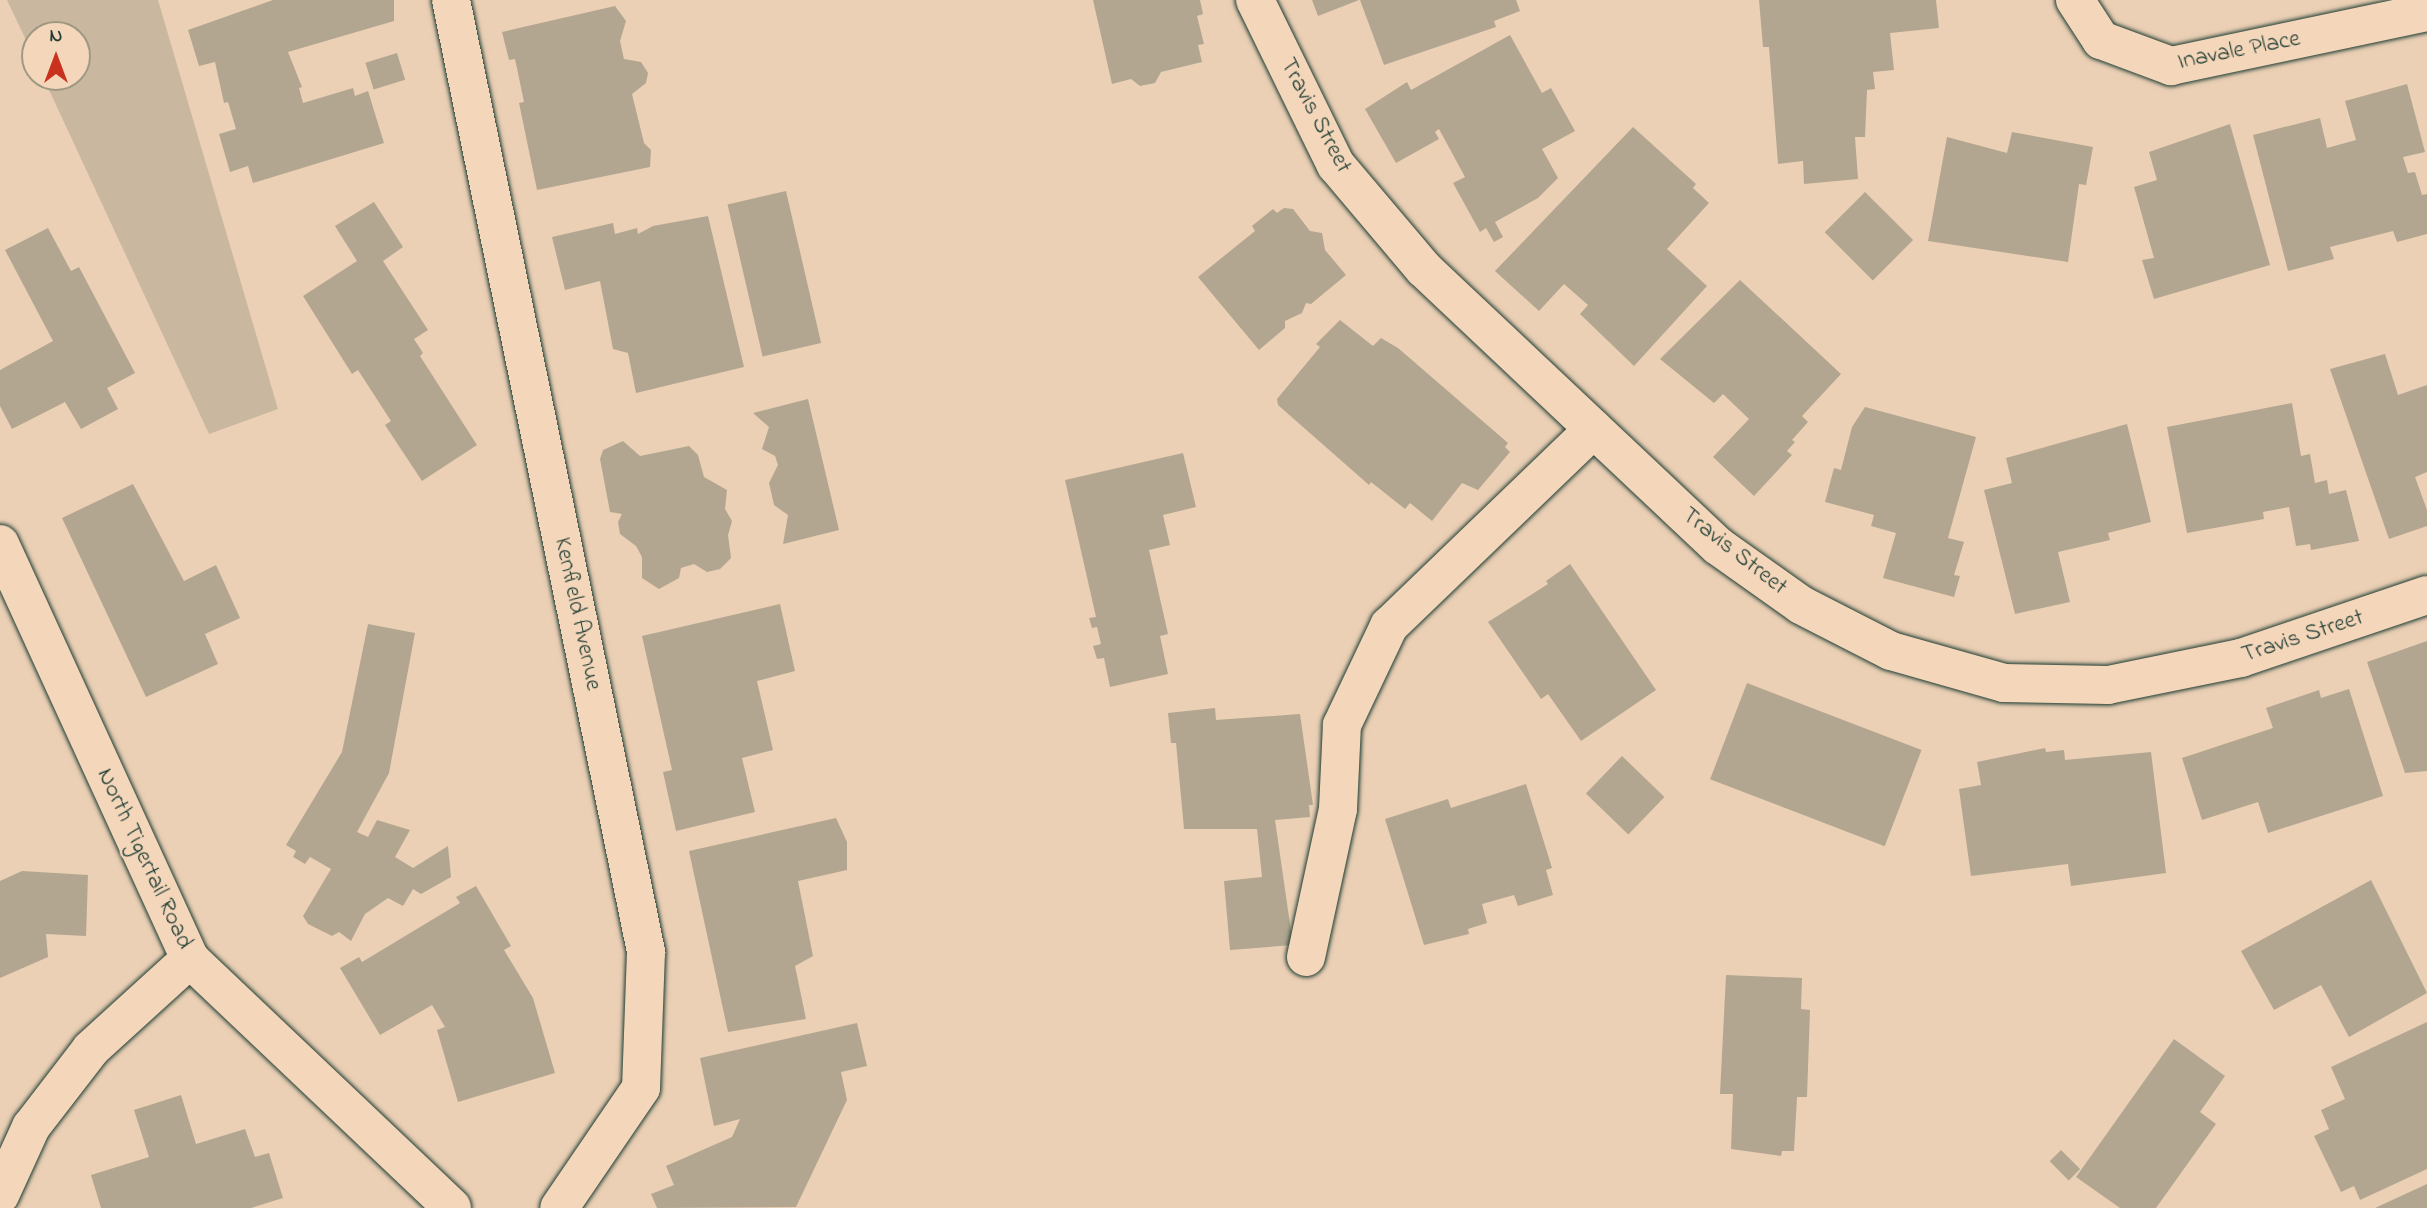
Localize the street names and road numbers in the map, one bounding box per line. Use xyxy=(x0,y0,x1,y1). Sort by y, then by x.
street label: Inavale Place xyxy=(2175,25,2303,77)
street label: Travis Street xyxy=(1273,53,1357,179)
street label: Travis Street xyxy=(1675,502,1793,602)
street label: Kenfield Avenue xyxy=(547,535,607,693)
street label: Travis Street xyxy=(2238,604,2368,670)
street label: North Tigertail Road xyxy=(89,764,199,954)

